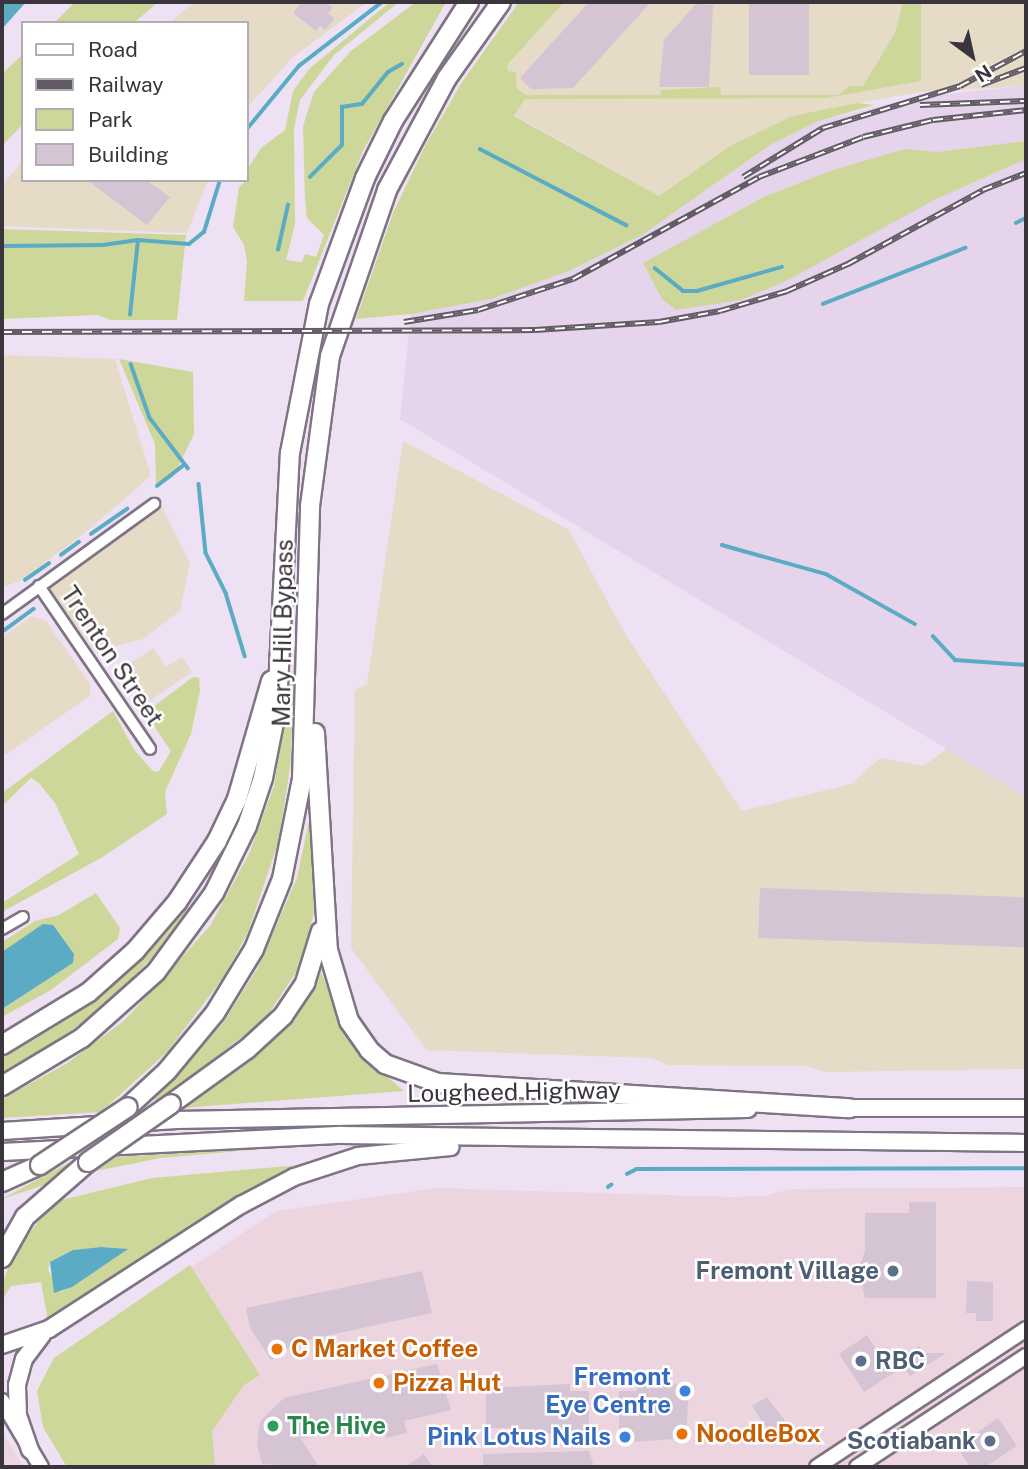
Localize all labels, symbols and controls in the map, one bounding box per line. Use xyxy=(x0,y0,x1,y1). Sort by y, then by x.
legend xyxy=(21,21,248,182)
north arrow xyxy=(937,21,1007,91)
text: Road xyxy=(88,37,138,62)
text: N xyxy=(971,60,996,87)
text: Railway xyxy=(88,72,164,97)
text: Park xyxy=(88,107,133,132)
text: Building xyxy=(88,142,169,167)
street label: Mary Hill Bypass xyxy=(267,539,299,727)
street label: Trenton Street xyxy=(55,581,169,731)
street label: Lougheed Highway xyxy=(407,1076,621,1108)
place label: Fremont Village xyxy=(695,1257,879,1285)
marker: Fremont Village xyxy=(885,1263,901,1279)
place label: C Market Coffee xyxy=(291,1335,478,1363)
marker: C Market Coffee xyxy=(269,1341,285,1357)
place label: RBC xyxy=(875,1347,925,1375)
marker: RBC xyxy=(853,1353,869,1369)
place label: Fremont Eye Centre xyxy=(545,1363,671,1419)
place label: Pizza Hut xyxy=(393,1369,501,1397)
marker: Pizza Hut xyxy=(371,1375,387,1391)
marker: Fremont Eye Centre xyxy=(677,1383,693,1399)
place label: The Hive xyxy=(287,1412,386,1440)
marker: The Hive xyxy=(265,1418,281,1434)
place label: NoodleBox xyxy=(696,1420,821,1448)
place label: Pink Lotus Nails xyxy=(427,1423,611,1451)
marker: NoodleBox xyxy=(674,1426,690,1442)
place label: Scotiabank xyxy=(847,1427,976,1455)
marker: Pink Lotus Nails xyxy=(617,1429,633,1445)
marker: Scotiabank xyxy=(982,1433,998,1449)

